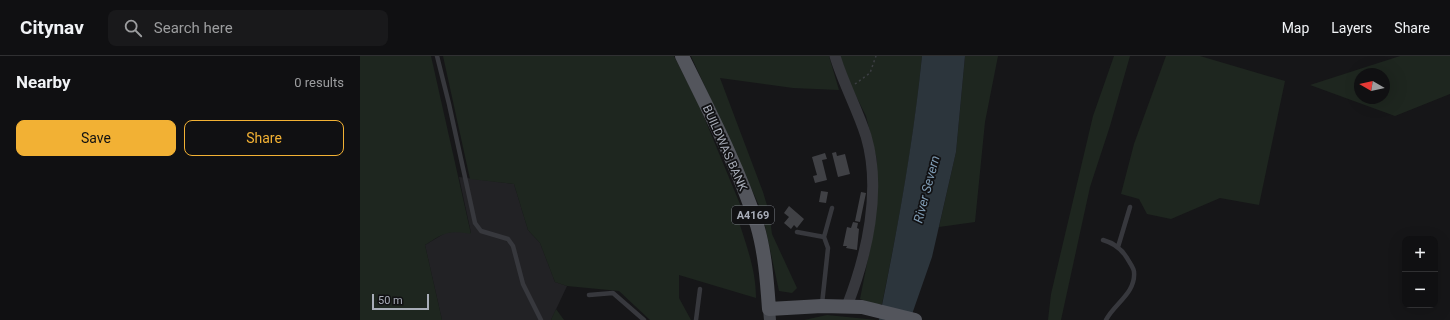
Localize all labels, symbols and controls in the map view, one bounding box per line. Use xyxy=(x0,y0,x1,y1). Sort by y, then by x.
search box xyxy=(108,10,388,46)
text: Citynav xyxy=(20,16,84,39)
icon: search xyxy=(122,17,144,39)
text: Search here xyxy=(154,19,233,37)
text: Map xyxy=(1282,20,1309,36)
text: Layers xyxy=(1331,20,1372,36)
text: Share xyxy=(1394,20,1430,36)
north arrow xyxy=(1354,68,1390,104)
text: Nearby xyxy=(16,72,71,92)
text: 0 results xyxy=(294,75,344,90)
street label: BUILDWAS BANK xyxy=(700,103,750,194)
button: Save xyxy=(16,120,176,156)
button: Share xyxy=(184,120,344,156)
water label: River Severn xyxy=(910,154,943,224)
road number: A4169 xyxy=(732,206,774,224)
map controls xyxy=(1402,236,1438,308)
button: + xyxy=(1402,236,1438,272)
button: − xyxy=(1402,272,1438,308)
scale bar xyxy=(372,292,429,311)
text: 50 m xyxy=(378,294,403,307)

